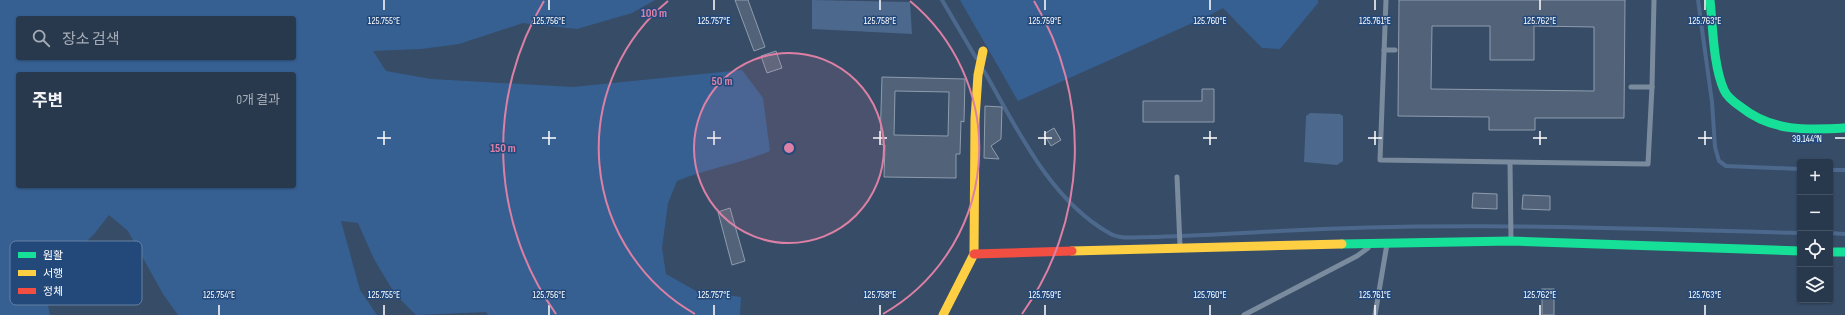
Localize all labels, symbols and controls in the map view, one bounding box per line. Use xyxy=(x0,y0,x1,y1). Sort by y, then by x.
text: 100 m xyxy=(641,6,667,21)
text: 125.755°E xyxy=(368,15,400,27)
text: 125.756°E xyxy=(533,15,565,27)
text: 125.757°E xyxy=(698,15,730,27)
text: 125.758°E xyxy=(864,15,896,27)
text: 125.759°E xyxy=(1029,15,1061,27)
text: 125.760°E xyxy=(1193,15,1227,27)
text: 125.761°E xyxy=(1359,15,1391,27)
text: 125.762°E xyxy=(1524,15,1556,27)
text: 125.763°E xyxy=(1689,15,1721,27)
search box xyxy=(16,16,296,60)
icon: search xyxy=(30,27,52,49)
text: 장소 검색 xyxy=(62,30,120,49)
text: 50 m xyxy=(712,74,732,89)
text: 주변 xyxy=(32,91,63,111)
text: 0개 결과 xyxy=(236,92,280,108)
text: 39.144°N xyxy=(1792,133,1822,145)
text: 150 m xyxy=(490,141,516,156)
centre of rings xyxy=(782,141,796,155)
map controls xyxy=(1797,159,1833,303)
button: + xyxy=(1797,159,1833,195)
button: − xyxy=(1797,195,1833,231)
button: locate xyxy=(1797,231,1833,267)
legend xyxy=(10,241,142,305)
text: 원활 xyxy=(43,249,63,262)
text: 서행 xyxy=(43,267,63,280)
button: layers xyxy=(1797,267,1833,303)
text: 정체 xyxy=(43,285,63,298)
text: 125.754°E xyxy=(203,289,235,301)
text: 125.755°E xyxy=(368,289,400,301)
text: 125.756°E xyxy=(533,289,565,301)
text: 125.757°E xyxy=(698,289,730,301)
text: 125.758°E xyxy=(864,289,896,301)
text: 125.759°E xyxy=(1029,289,1061,301)
text: 125.760°E xyxy=(1193,289,1227,301)
text: 125.761°E xyxy=(1359,289,1391,301)
text: 125.762°E xyxy=(1524,289,1556,301)
text: 125.763°E xyxy=(1689,289,1721,301)

